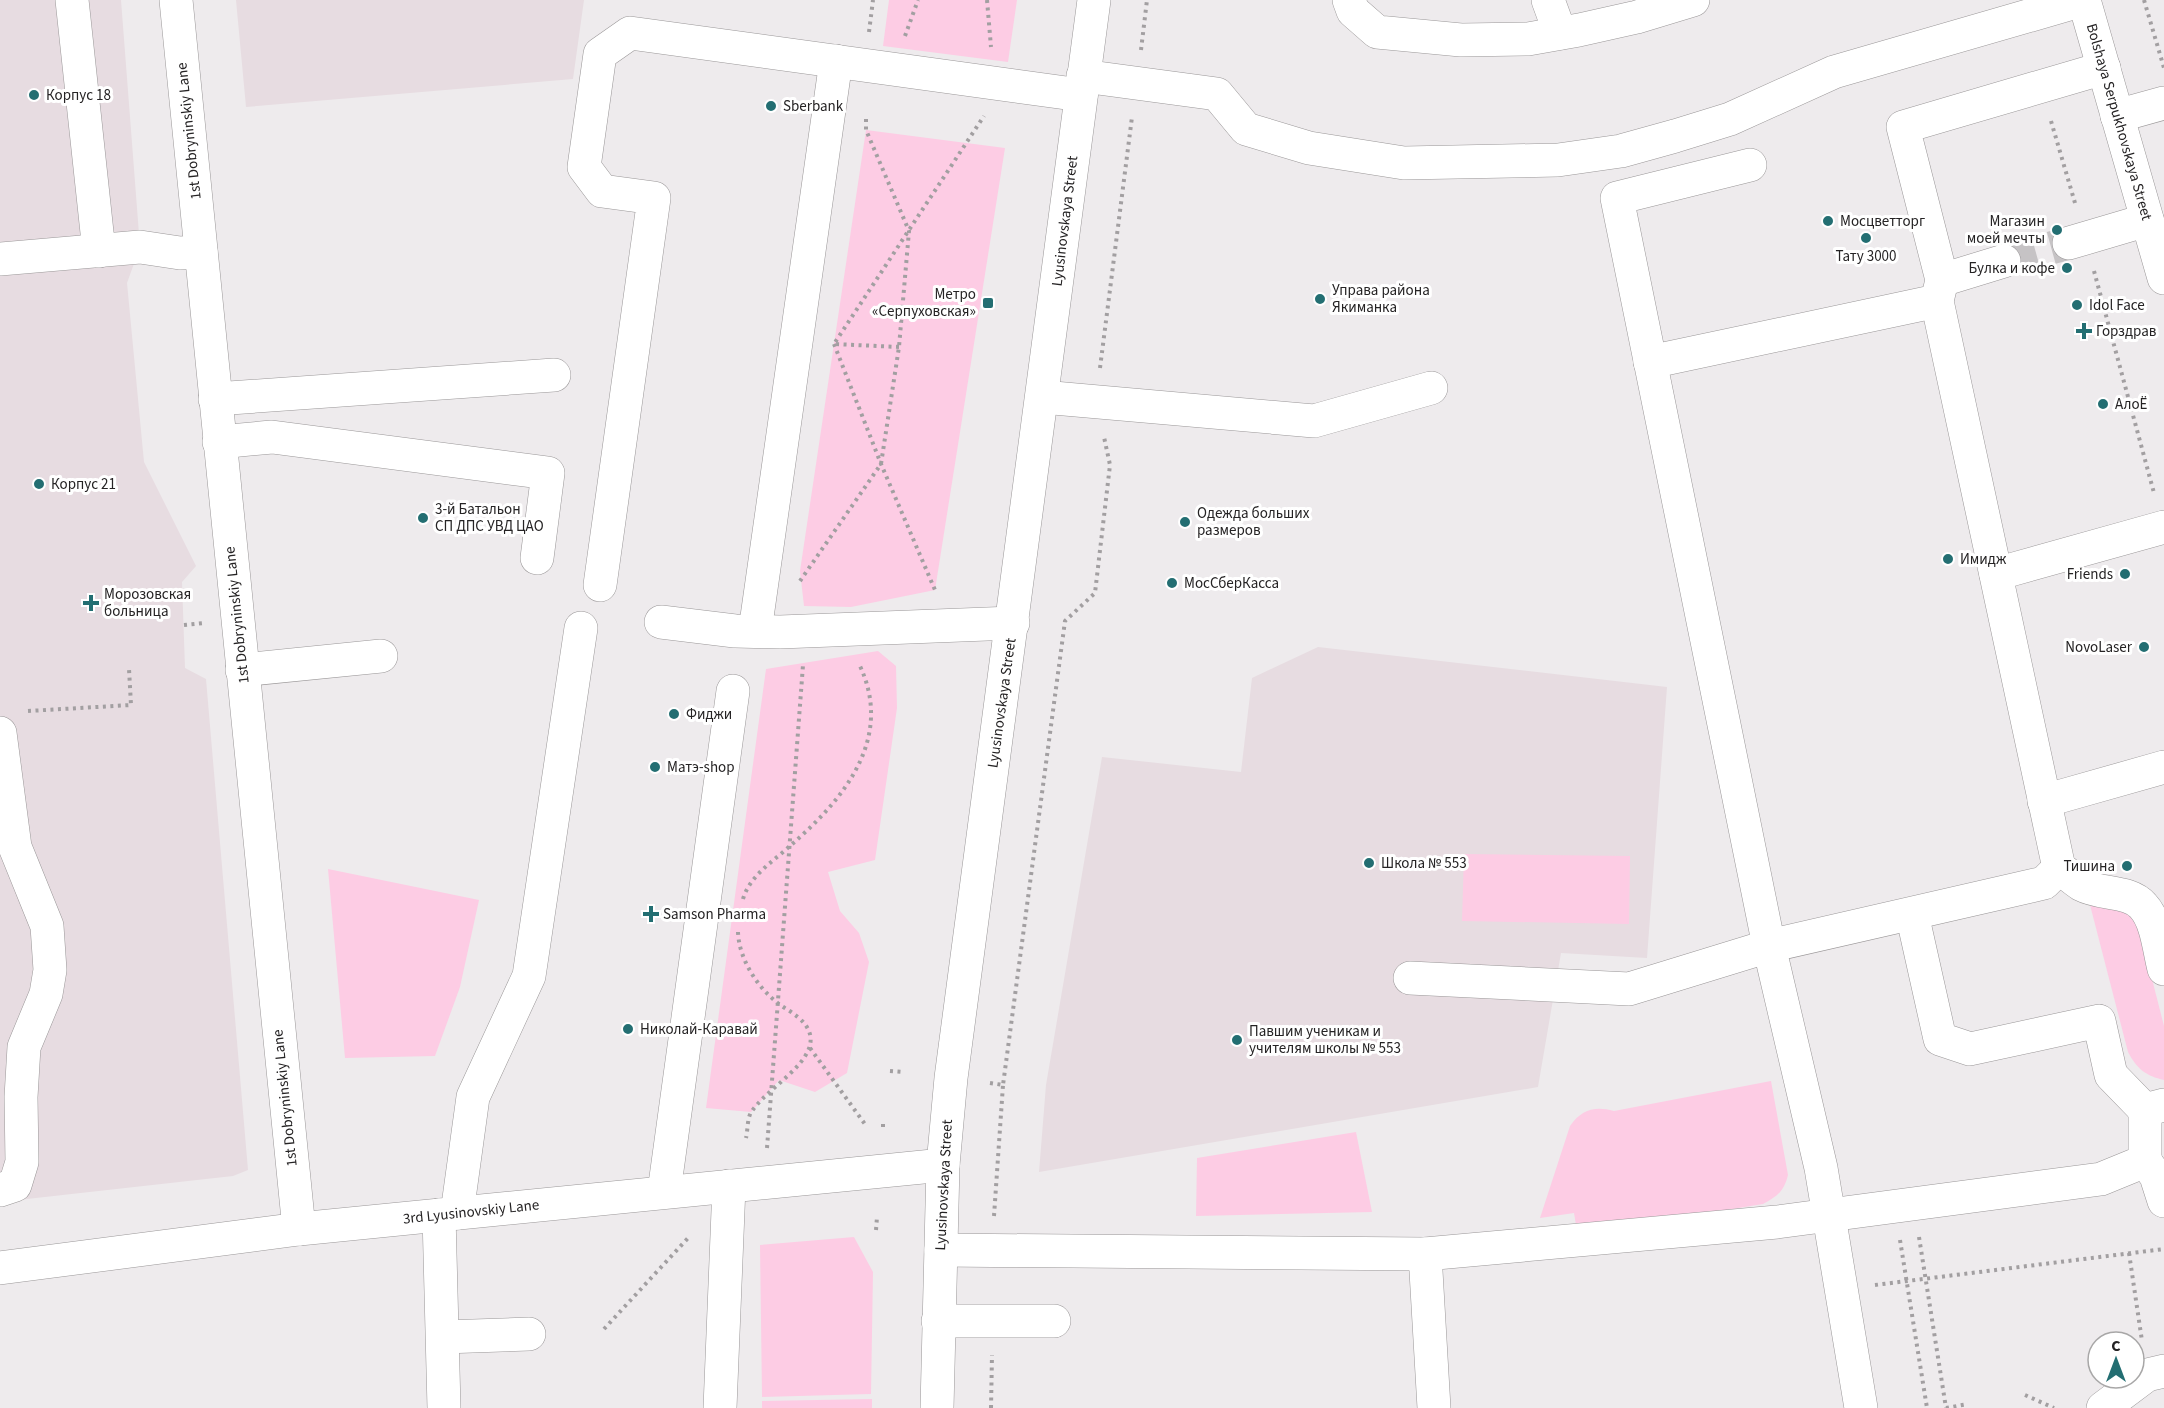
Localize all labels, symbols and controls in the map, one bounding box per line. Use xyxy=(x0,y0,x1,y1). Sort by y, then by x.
street label: Bolshaya Serpukhovskaya Street xyxy=(2081,21,2157,223)
street label: 1st Dobryninskiy Lane xyxy=(171,61,207,201)
place label: Корпус 18 xyxy=(46,85,111,106)
marker: Корпус 18 xyxy=(27,88,41,102)
place label: Sberbank xyxy=(783,96,844,117)
marker: Sberbank xyxy=(764,99,778,113)
street label: Lyusinovskaya Street xyxy=(1047,155,1083,287)
place label: Мосцветторг xyxy=(1840,211,1925,232)
place label: Магазин моей мечты xyxy=(1967,211,2045,249)
marker: Мосцветторг xyxy=(1821,214,1835,228)
marker: Магазин моей мечты xyxy=(2050,223,2064,237)
marker: Тату 3000 xyxy=(1859,231,1873,245)
place label: Тату 3000 xyxy=(1835,246,1897,267)
place label: Булка и кофе xyxy=(1969,258,2055,279)
marker: Булка и кофе xyxy=(2060,261,2074,275)
place label: Управа района Якиманка xyxy=(1332,280,1430,318)
place label: Метро «Серпуховская» xyxy=(872,284,976,322)
marker: Управа района Якиманка xyxy=(1313,292,1327,306)
place label: Idol Face xyxy=(2089,295,2145,316)
marker: Метро «Серпуховская» xyxy=(981,296,995,310)
marker: Idol Face xyxy=(2070,298,2084,312)
place label: Горздрав xyxy=(2096,321,2157,342)
marker: Горздрав xyxy=(2077,324,2091,338)
place label: АлоЁ xyxy=(2115,394,2148,415)
marker: АлоЁ xyxy=(2096,397,2110,411)
place label: Корпус 21 xyxy=(51,474,116,495)
marker: Корпус 21 xyxy=(32,477,46,491)
place label: 3-й Батальон СП ДПС УВД ЦАО xyxy=(435,499,544,537)
place label: Одежда больших размеров xyxy=(1197,503,1310,541)
marker: 3-й Батальон СП ДПС УВД ЦАО xyxy=(416,511,430,525)
marker: Одежда больших размеров xyxy=(1178,515,1192,529)
street label: 1st Dobryninskiy Lane xyxy=(219,545,255,685)
place label: Имидж xyxy=(1960,549,2007,570)
marker: Имидж xyxy=(1941,552,1955,566)
place label: Friends xyxy=(2067,564,2113,585)
marker: Friends xyxy=(2118,567,2132,581)
place label: МосСберКасса xyxy=(1184,573,1279,594)
marker: МосСберКасса xyxy=(1165,576,1179,590)
place label: Морозовская больница xyxy=(104,584,191,622)
marker: Морозовская больница xyxy=(82,594,100,612)
street label: Lyusinovskaya Street xyxy=(982,637,1022,769)
place label: NovoLaser xyxy=(2065,637,2133,658)
marker: NovoLaser xyxy=(2137,640,2151,654)
place label: Фиджи xyxy=(686,704,732,725)
marker: Фиджи xyxy=(667,707,681,721)
place label: Матэ-shop xyxy=(667,757,735,778)
marker: Матэ-shop xyxy=(648,760,662,774)
place label: Школа № 553 xyxy=(1381,853,1467,874)
marker: Школа № 553 xyxy=(1362,856,1376,870)
place label: Тишина xyxy=(2063,856,2115,877)
marker: Тишина xyxy=(2120,859,2134,873)
place label: Samson Pharma xyxy=(663,904,766,925)
marker: Samson Pharma xyxy=(644,907,658,921)
place label: Николай-Каравай xyxy=(640,1019,758,1040)
place label: Павшим ученикам и учителям школы № 553 xyxy=(1249,1021,1401,1059)
marker: Николай-Каравай xyxy=(621,1022,635,1036)
street label: 1st Dobryninskiy Lane xyxy=(267,1028,303,1168)
marker: Павшим ученикам и учителям школы № 553 xyxy=(1230,1033,1244,1047)
street label: Lyusinovskaya Street xyxy=(930,1119,958,1251)
street label: 3rd Lyusinovskiy Lane xyxy=(402,1194,540,1230)
north arrow xyxy=(2086,1330,2146,1390)
text: С xyxy=(2111,1335,2121,1357)

